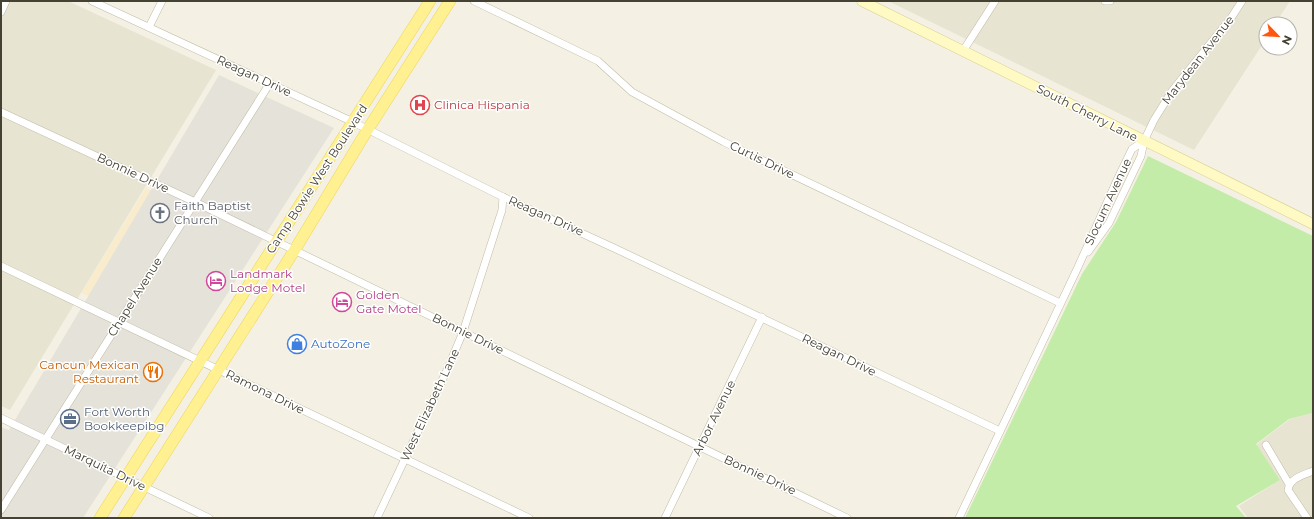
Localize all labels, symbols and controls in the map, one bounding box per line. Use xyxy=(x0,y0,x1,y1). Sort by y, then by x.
street label: Marydean Avenue xyxy=(1158,12,1237,107)
north arrow xyxy=(1258,16,1298,56)
text: N xyxy=(1279,33,1295,47)
street label: Reagan Drive xyxy=(214,52,294,99)
street label: South Cherry Lane xyxy=(1034,81,1140,145)
hospital icon: Clinica Hispania xyxy=(409,94,431,116)
place label: Clinica Hispania xyxy=(434,97,530,112)
street label: Camp Bowie West Boulevard xyxy=(263,101,371,256)
street label: Curtis Drive xyxy=(728,137,797,182)
street label: Bonnie Drive xyxy=(95,149,172,196)
street label: Slocum Avenue xyxy=(1081,156,1134,248)
street label: Reagan Drive xyxy=(506,192,586,239)
place label: Faith Baptist Church xyxy=(174,198,251,227)
church icon: Faith Baptist Church xyxy=(149,202,171,224)
street label: Chapel Avenue xyxy=(104,254,165,339)
place label: Landmark Lodge Motel xyxy=(230,266,305,295)
hotel icon: Landmark Lodge Motel xyxy=(205,270,227,292)
place label: Golden Gate Motel xyxy=(356,287,422,316)
hotel icon: Golden Gate Motel xyxy=(331,291,353,313)
street label: Bonnie Drive xyxy=(430,310,506,357)
street label: Reagan Drive xyxy=(800,330,879,379)
shop icon: AutoZone xyxy=(286,333,308,355)
place label: AutoZone xyxy=(311,336,370,351)
street label: West Elizabeth Lane xyxy=(397,346,462,463)
place label: Cancun Mexican Restaurant xyxy=(39,357,139,386)
restaurant icon: Cancun Mexican Restaurant xyxy=(142,361,164,383)
street label: Ramona Drive xyxy=(223,366,307,417)
street label: Arbor Avenue xyxy=(689,378,738,458)
place label: Fort Worth Bookkeepibg xyxy=(84,404,164,433)
office icon: Fort Worth Bookkeepibg xyxy=(59,408,81,430)
street label: Marquita Drive xyxy=(62,441,148,494)
street label: Bonnie Drive xyxy=(722,451,799,498)

